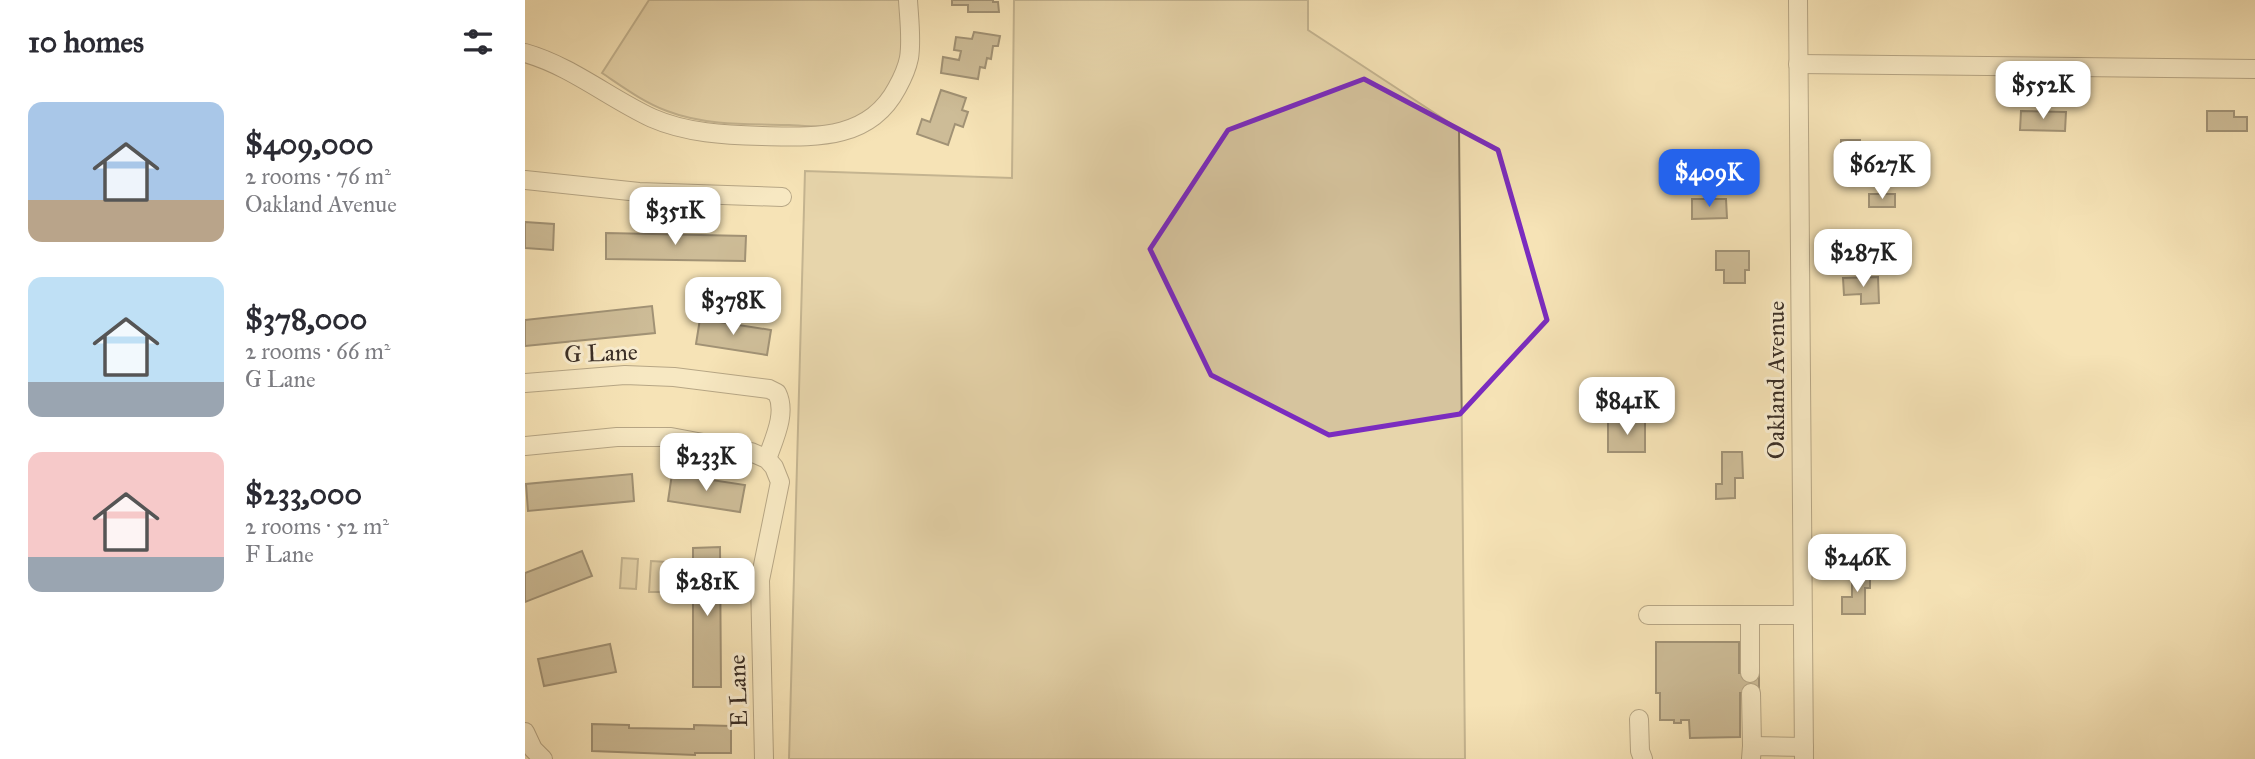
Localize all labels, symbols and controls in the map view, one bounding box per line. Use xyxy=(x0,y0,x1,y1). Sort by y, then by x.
icon: filters xyxy=(459,23,497,61)
text: 10 homes xyxy=(28,24,144,60)
pin: $552K xyxy=(1994,61,2092,121)
text: $552K xyxy=(2012,70,2074,98)
text: $409,000 xyxy=(245,126,373,162)
icon: home xyxy=(84,130,168,214)
pin: $627K xyxy=(1833,142,1931,201)
pin: $409K xyxy=(1660,150,1758,209)
text: $627K xyxy=(1850,150,1914,178)
text: $409K xyxy=(1675,158,1743,186)
text: 2 rooms · 76 m² xyxy=(245,162,391,190)
pin: $351K xyxy=(626,188,724,247)
text: Oakland Avenue xyxy=(245,190,397,218)
text: $351K xyxy=(645,196,705,224)
pin: $287K xyxy=(1814,230,1912,289)
text: $287K xyxy=(1830,238,1896,266)
pin: $378K xyxy=(684,278,782,337)
text: $378K xyxy=(701,286,765,314)
text: $378,000 xyxy=(245,301,367,337)
street label: Oakland Avenue xyxy=(1761,301,1791,459)
icon: home xyxy=(84,305,168,389)
text: 2 rooms · 66 m² xyxy=(245,337,390,365)
street label: G Lane xyxy=(564,337,638,369)
text: G Lane xyxy=(245,365,316,393)
pin: $841K xyxy=(1578,378,1676,437)
text: $841K xyxy=(1595,386,1659,414)
pin: $233K xyxy=(657,434,755,493)
text: $233K xyxy=(676,442,736,470)
text: $233,000 xyxy=(245,476,362,512)
icon: home xyxy=(84,480,168,564)
text: 2 rooms · 52 m² xyxy=(245,512,389,540)
pin: $246K xyxy=(1808,534,1906,594)
text: F Lane xyxy=(245,540,314,568)
text: $246K xyxy=(1824,543,1890,571)
pin: $281K xyxy=(658,558,756,618)
text: $281K xyxy=(676,567,738,595)
street label: E Lane xyxy=(722,654,754,728)

